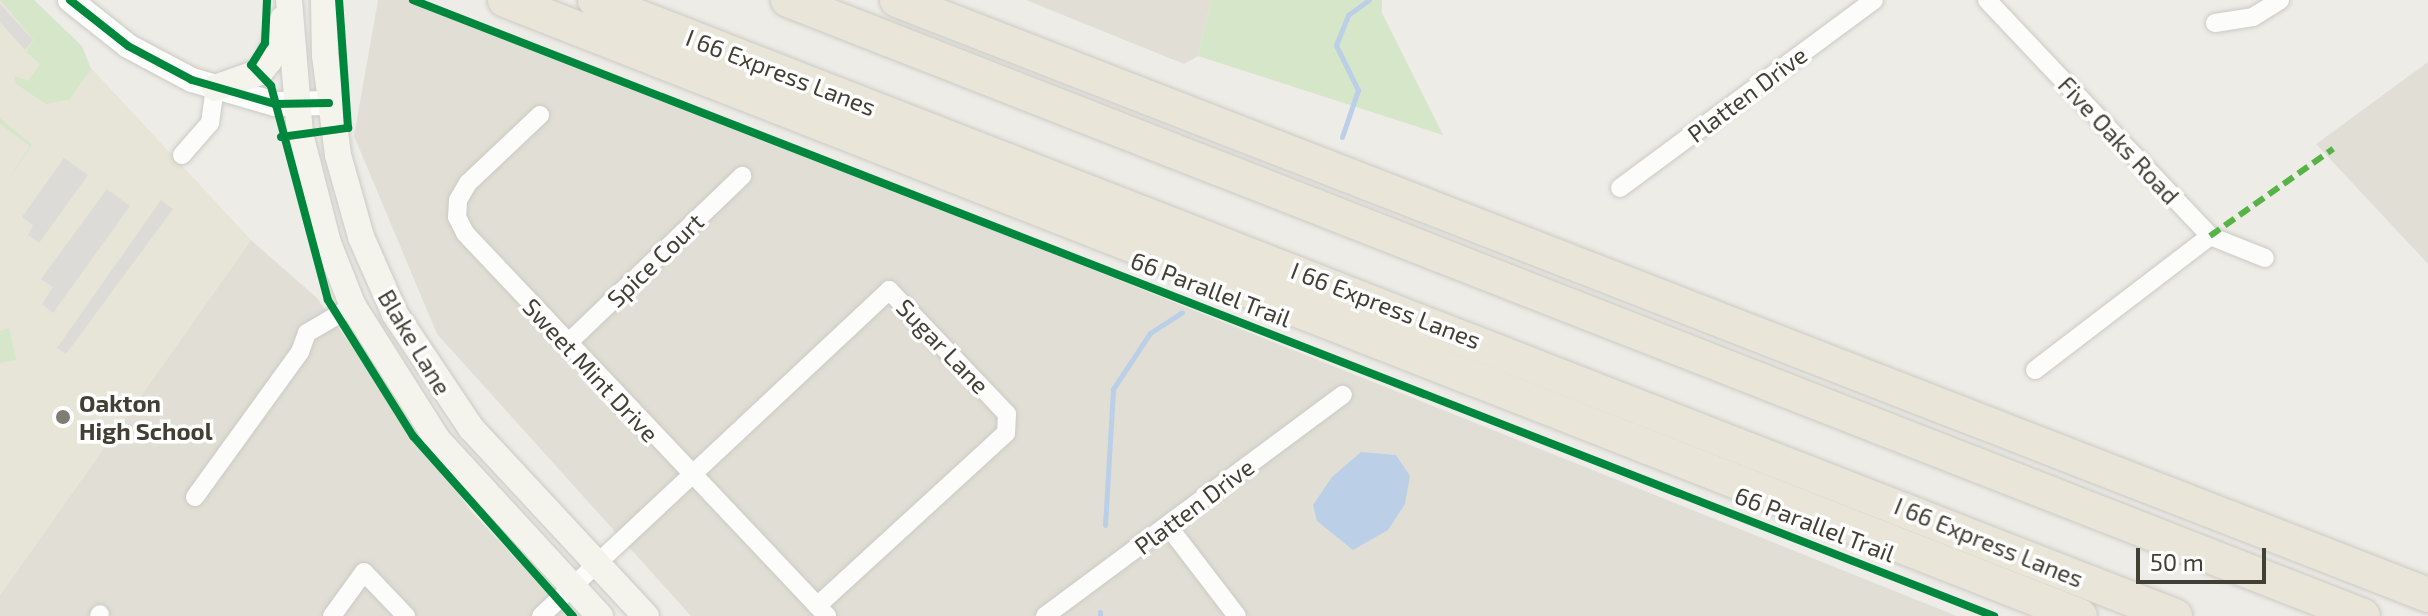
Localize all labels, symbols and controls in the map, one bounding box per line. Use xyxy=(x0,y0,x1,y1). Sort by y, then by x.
street label: I 66 Express Lanes xyxy=(682,23,880,121)
street label: Platten Drive xyxy=(1682,40,1812,148)
street label: Five Oaks Road xyxy=(2053,70,2185,210)
street label: Spice Court xyxy=(601,207,709,313)
street label: 66 Parallel Trail xyxy=(1126,245,1296,333)
street label: I 66 Express Lanes xyxy=(1287,256,1485,354)
street label: Blake Lane xyxy=(372,284,458,400)
street label: Sweet Mint Drive xyxy=(517,292,665,448)
street label: Sugar Lane xyxy=(891,293,995,399)
place label: Oakton High School xyxy=(79,389,213,445)
marker: Oakton High School xyxy=(54,408,72,426)
street label: Platten Drive xyxy=(1129,452,1259,560)
street label: 66 Parallel Trail xyxy=(1730,480,1900,568)
street label: I 66 Express Lanes xyxy=(1890,491,2088,593)
scale bar xyxy=(2140,532,2270,582)
text: 50 m xyxy=(2150,547,2204,576)

